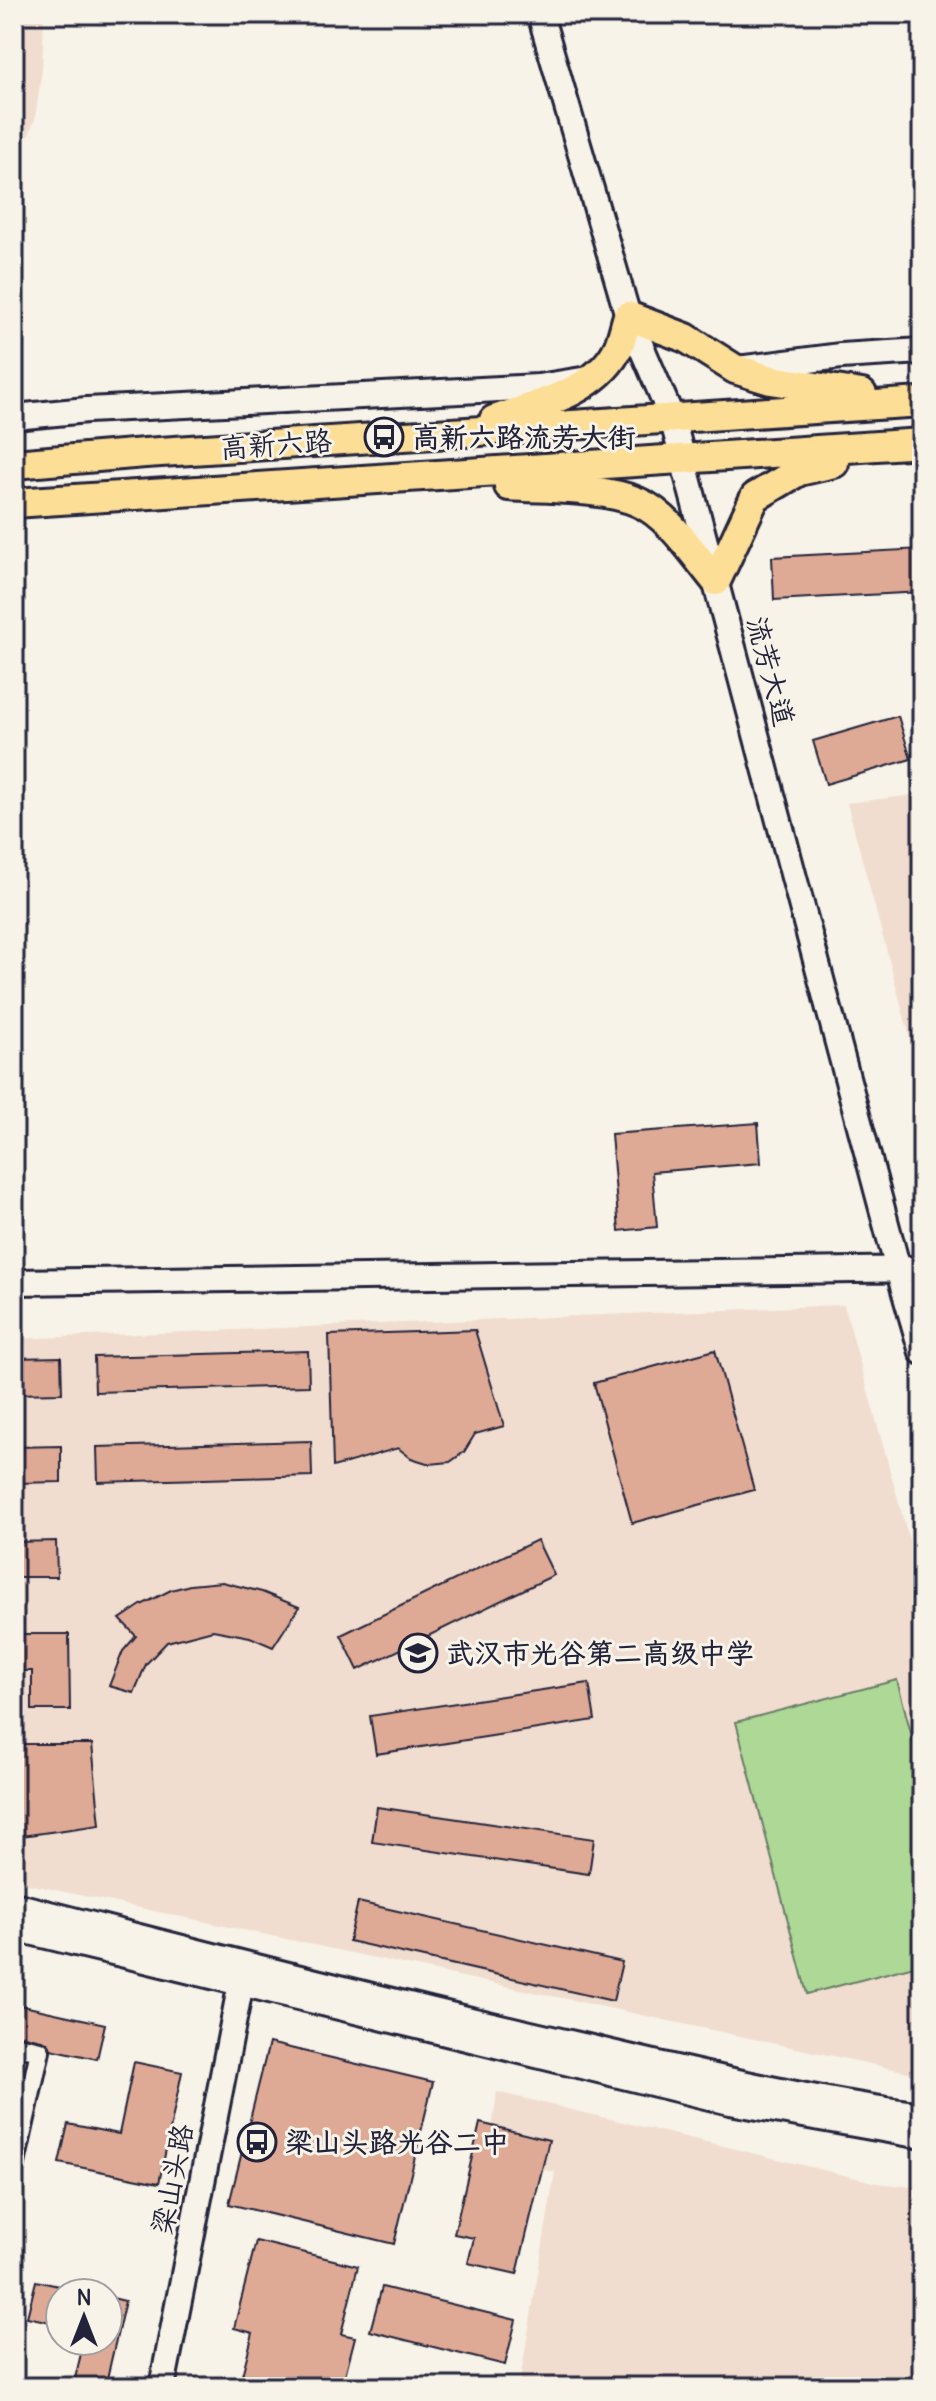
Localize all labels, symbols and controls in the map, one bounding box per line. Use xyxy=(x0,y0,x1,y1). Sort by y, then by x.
bus stop icon: 高新六路流芳大街 xyxy=(363,416,405,458)
place label: 高新六路流芳大街 xyxy=(412,419,636,455)
street label: 高新六路 xyxy=(219,422,333,466)
street label: 流芳大道 xyxy=(739,612,803,730)
school or university icon: 武汉市光谷第二高级中学 xyxy=(397,1632,439,1674)
place label: 武汉市光谷第二高级中学 xyxy=(446,1635,754,1671)
street label: 梁山头路 xyxy=(144,2121,200,2237)
bus stop icon: 梁山头路光谷二中 xyxy=(236,2121,278,2163)
place label: 梁山头路光谷二中 xyxy=(285,2124,509,2160)
north arrow xyxy=(44,2277,124,2357)
text: N xyxy=(76,2283,92,2311)

